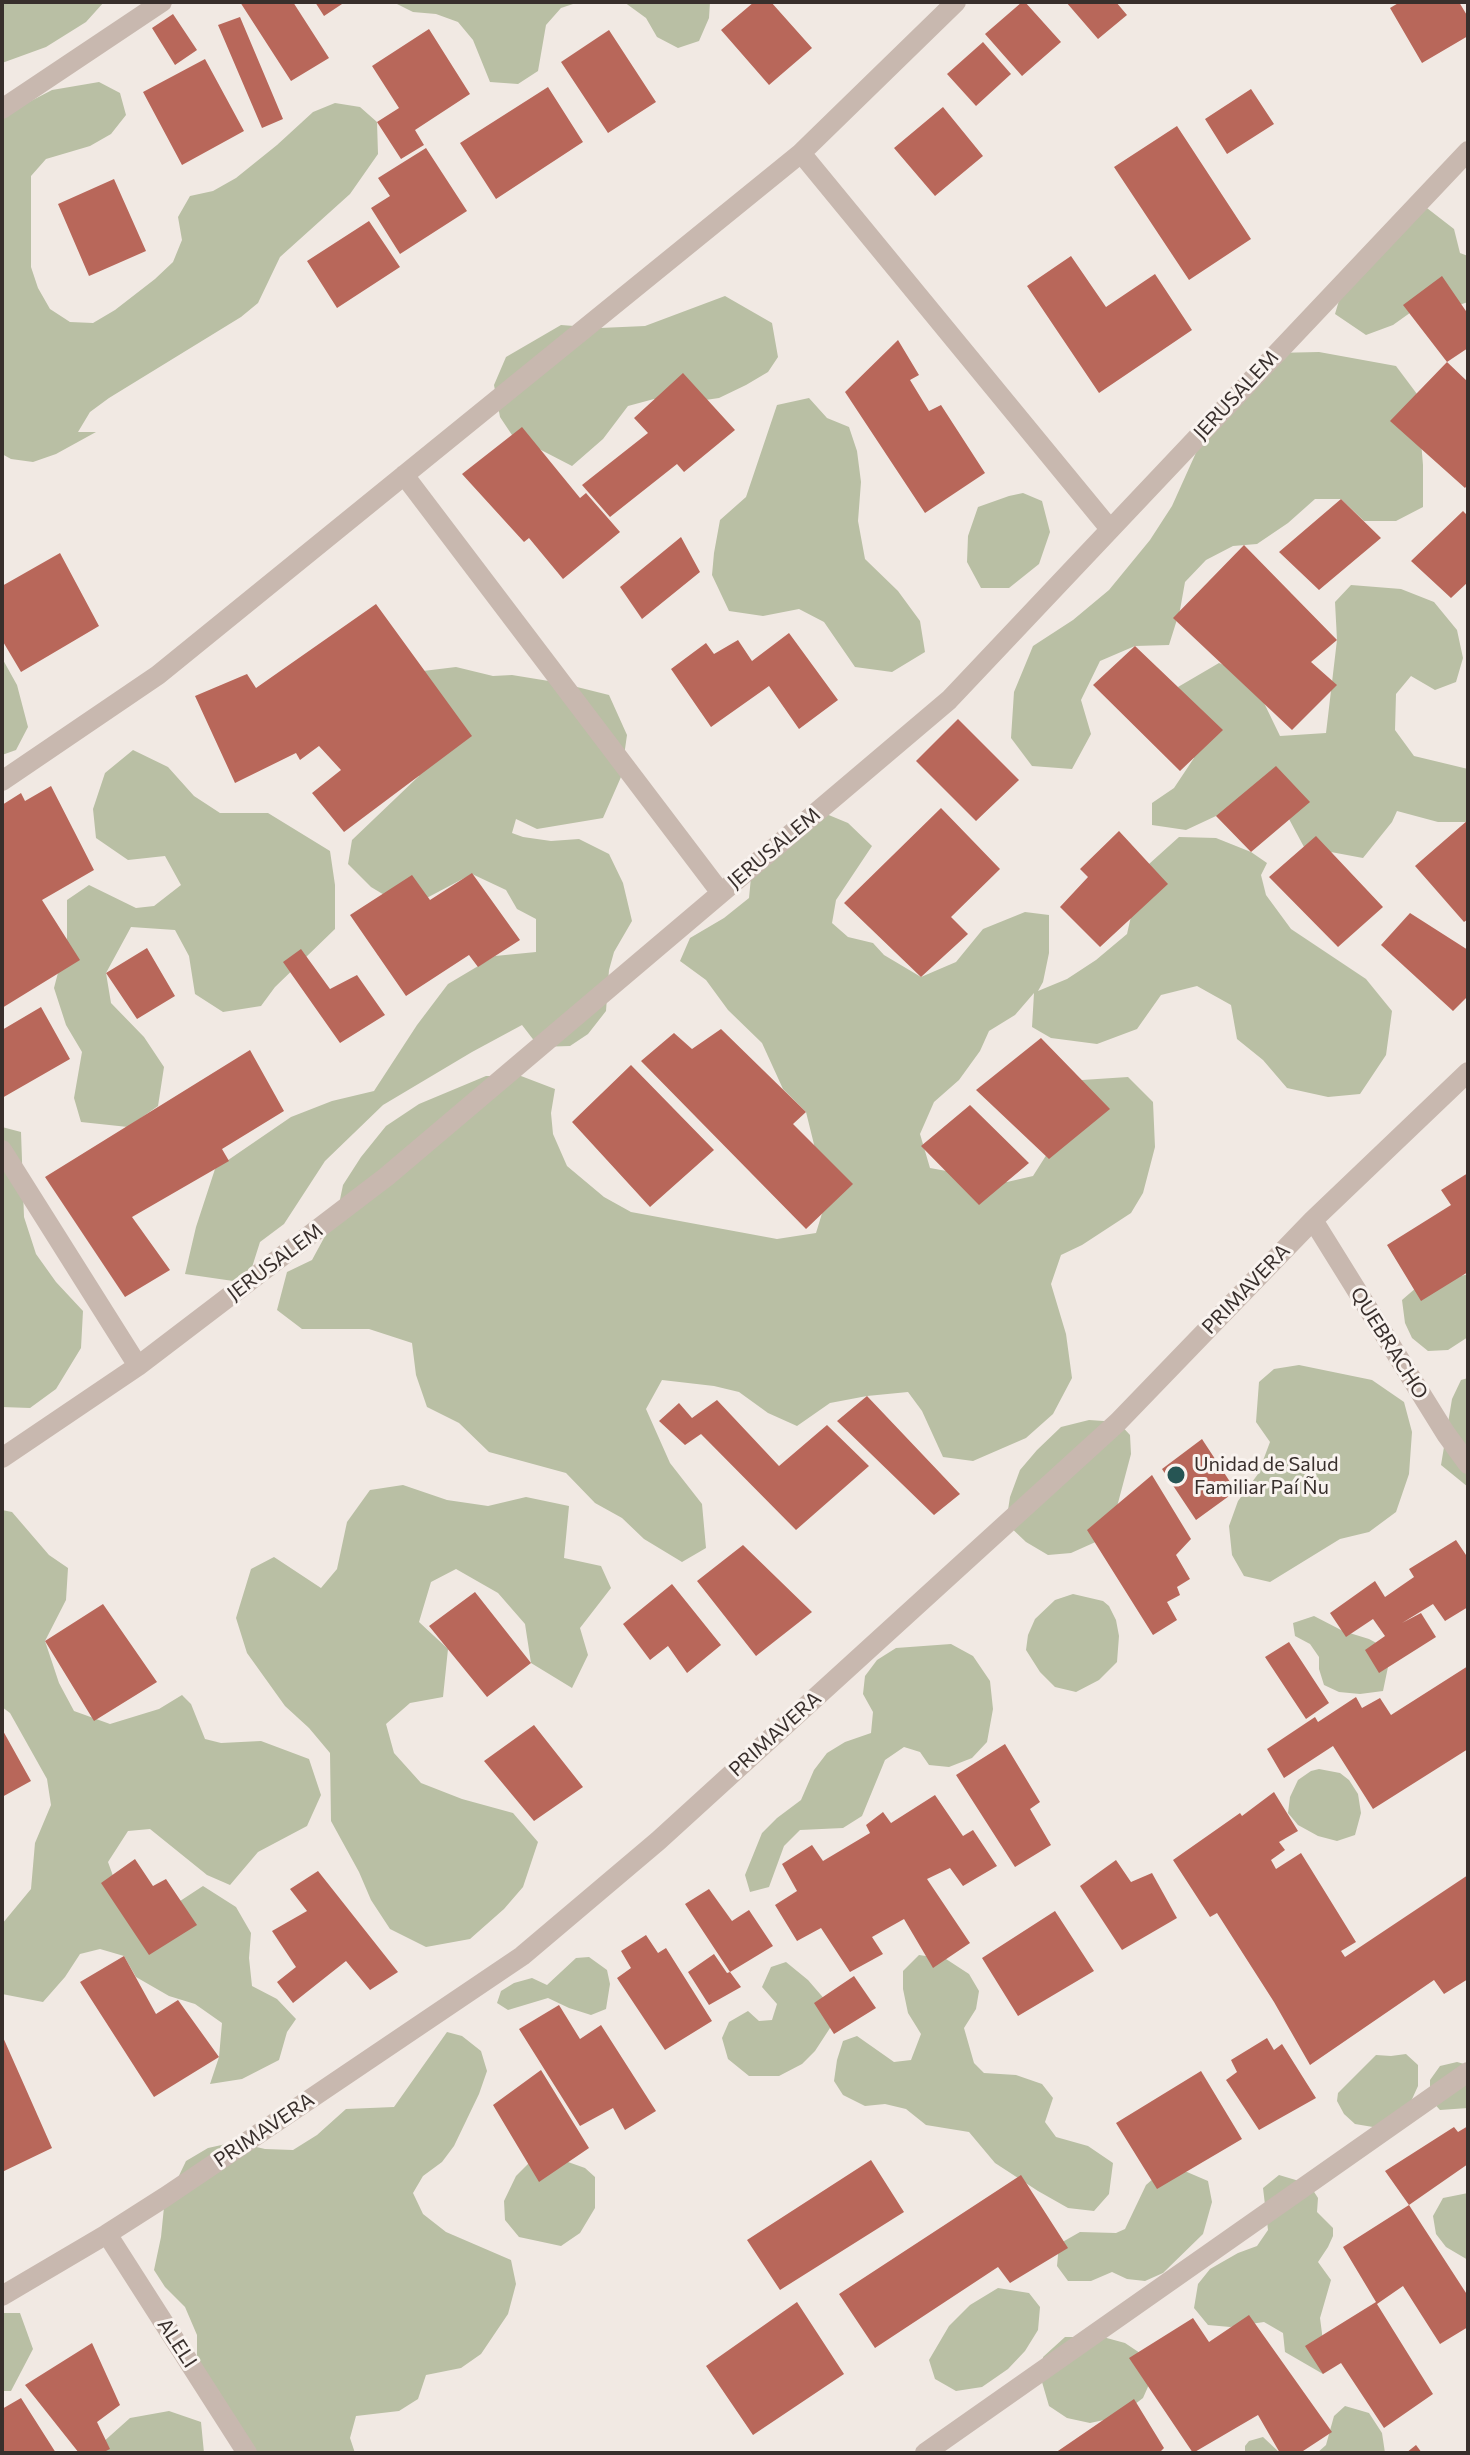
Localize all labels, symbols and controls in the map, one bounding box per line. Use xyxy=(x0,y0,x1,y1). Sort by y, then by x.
street label: JERUSALEM xyxy=(1189,345,1283,445)
street label: JERUSALEM xyxy=(723,802,825,894)
street label: JERUSALEM xyxy=(223,1218,327,1306)
street label: PRIMAVERA xyxy=(1197,1239,1295,1339)
street label: QUEBRACHO xyxy=(1345,1283,1433,1403)
place label: Unidad de Salud Familiar Paí Ñu xyxy=(1194,1452,1339,1499)
marker: Unidad de Salud Familiar Paí Ñu xyxy=(1165,1464,1187,1486)
street label: PRIMAVERA xyxy=(724,1686,826,1782)
street label: PRIMAVERA xyxy=(209,2088,319,2172)
street label: ALELI xyxy=(152,2314,202,2372)

